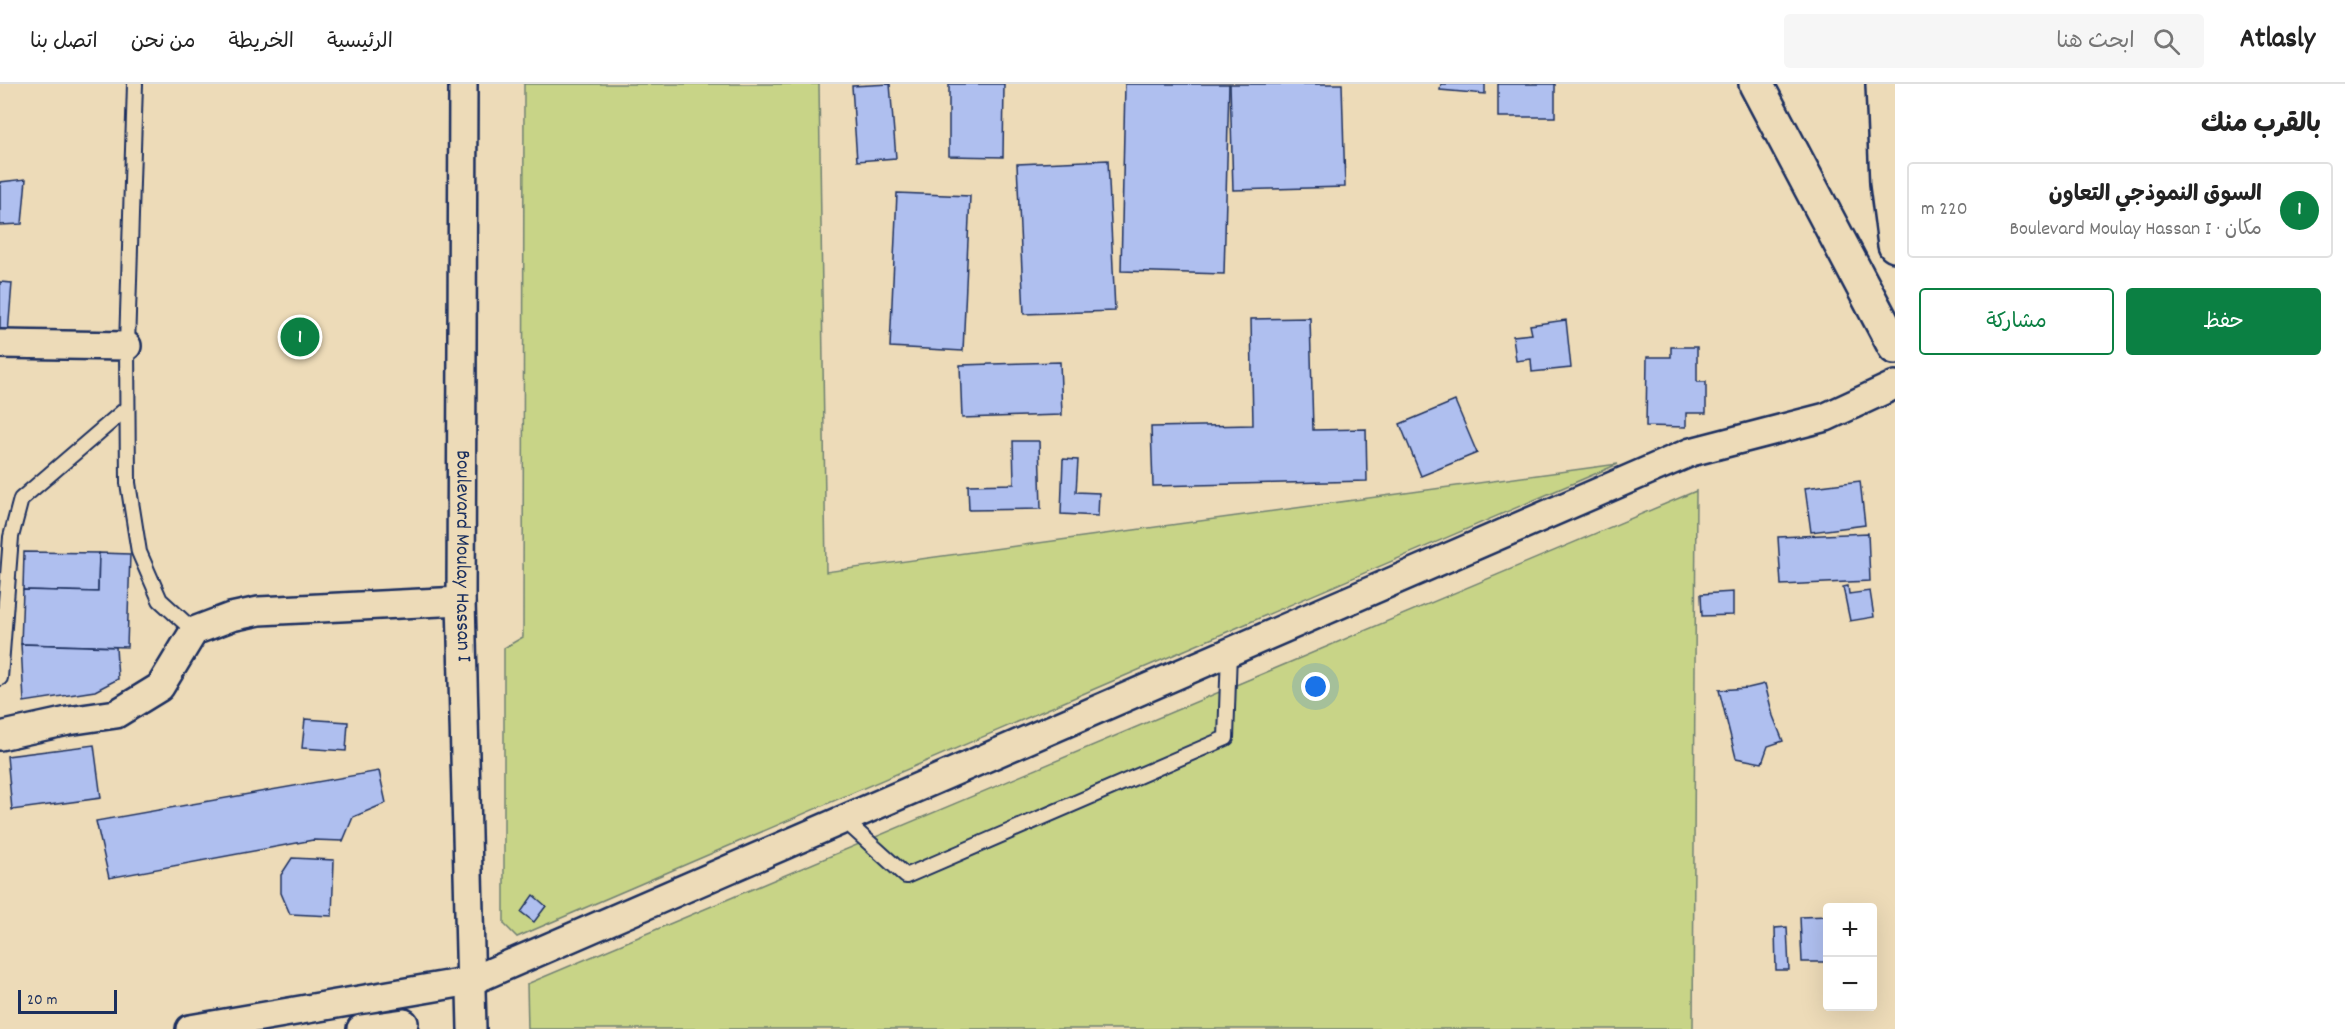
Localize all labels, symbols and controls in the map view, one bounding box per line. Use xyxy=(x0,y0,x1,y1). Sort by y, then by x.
search box xyxy=(1784,14,2204,68)
text: Atlasly xyxy=(2240,21,2315,61)
icon: search xyxy=(2150,25,2183,58)
text: ابحث هنا xyxy=(2056,27,2135,58)
text: اتصل بنا xyxy=(30,28,98,58)
text: من نحن xyxy=(131,28,195,58)
text: الخريطة xyxy=(228,28,294,58)
text: الرئيسية xyxy=(327,28,393,58)
text: بالقرب منك xyxy=(2201,107,2321,144)
text: السوق النموذجي التعاون xyxy=(2049,180,2262,211)
text: 220 m xyxy=(1921,196,1968,224)
text: 1 xyxy=(2297,196,2302,224)
text: مكان · Boulevard Moulay Hassan I xyxy=(2010,216,2262,244)
button: مشاركة xyxy=(1919,288,2114,355)
button: حفظ xyxy=(2126,288,2321,355)
pin: 1 xyxy=(280,314,320,360)
street label: Boulevard Moulay Hassan I xyxy=(446,450,478,663)
your location xyxy=(1301,672,1330,701)
map controls xyxy=(1823,903,1877,1011)
button: + xyxy=(1823,903,1877,957)
button: − xyxy=(1823,957,1877,1011)
scale bar xyxy=(18,987,117,1014)
text: 20 m xyxy=(27,989,57,1012)

